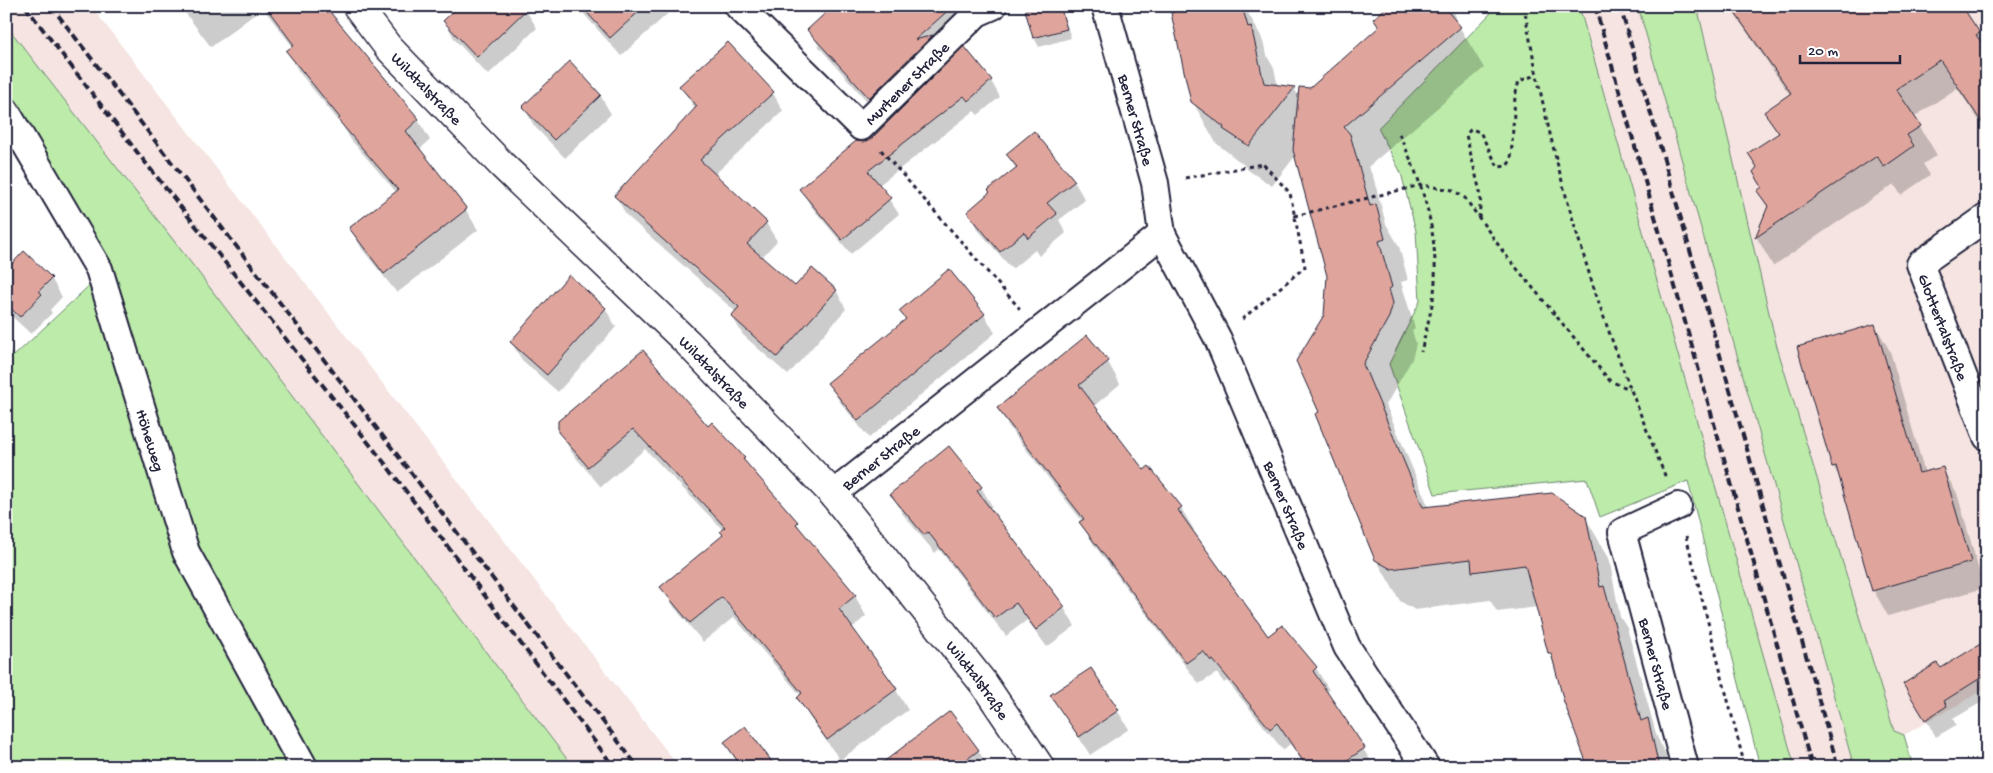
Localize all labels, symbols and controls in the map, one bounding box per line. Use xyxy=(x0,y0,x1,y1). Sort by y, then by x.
scale bar xyxy=(1800,32,1900,64)
street label: Murtener Straße xyxy=(862,39,955,131)
text: 20 m xyxy=(1808,43,1838,61)
street label: Wildtalstraße xyxy=(385,50,465,131)
street label: Berner Straße xyxy=(1112,72,1156,169)
street label: Glottertalstraße xyxy=(1912,272,1970,385)
street label: Wildtalstraße xyxy=(673,333,752,415)
street label: Höheweg xyxy=(130,407,167,474)
street label: Berner Straße xyxy=(839,422,926,497)
street label: Berner Straße xyxy=(1257,458,1311,554)
street label: Berner Straße xyxy=(1632,616,1675,713)
street label: Wildtalstraße xyxy=(940,638,1012,725)

